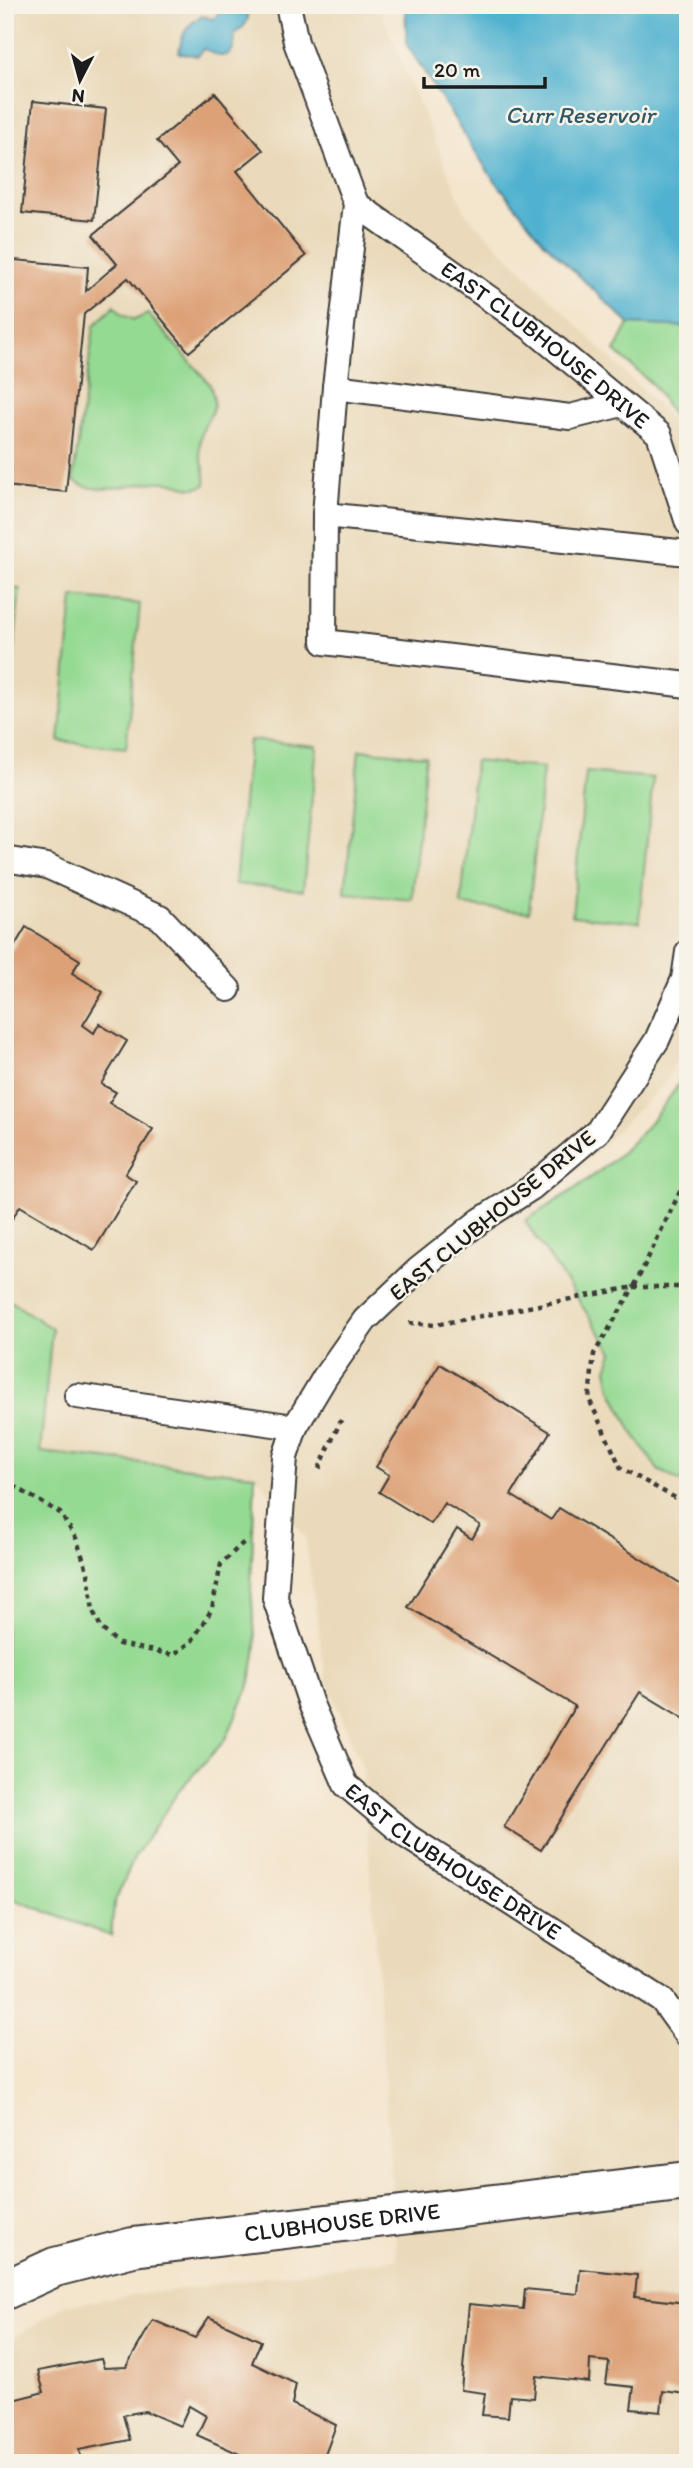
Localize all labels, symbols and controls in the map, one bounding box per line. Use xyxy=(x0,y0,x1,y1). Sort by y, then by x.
north arrow xyxy=(46,46,116,116)
scale bar xyxy=(424,46,544,90)
text: 20 m xyxy=(434,57,481,82)
text: N xyxy=(71,84,86,109)
water label: Curr Reservoir xyxy=(505,100,657,129)
street label: EAST CLUBHOUSE DRIVE xyxy=(436,255,656,435)
street label: EAST CLUBHOUSE DRIVE xyxy=(383,1123,601,1307)
street label: EAST CLUBHOUSE DRIVE xyxy=(339,1776,567,1946)
street label: CLUBHOUSE DRIVE xyxy=(243,2197,442,2248)

